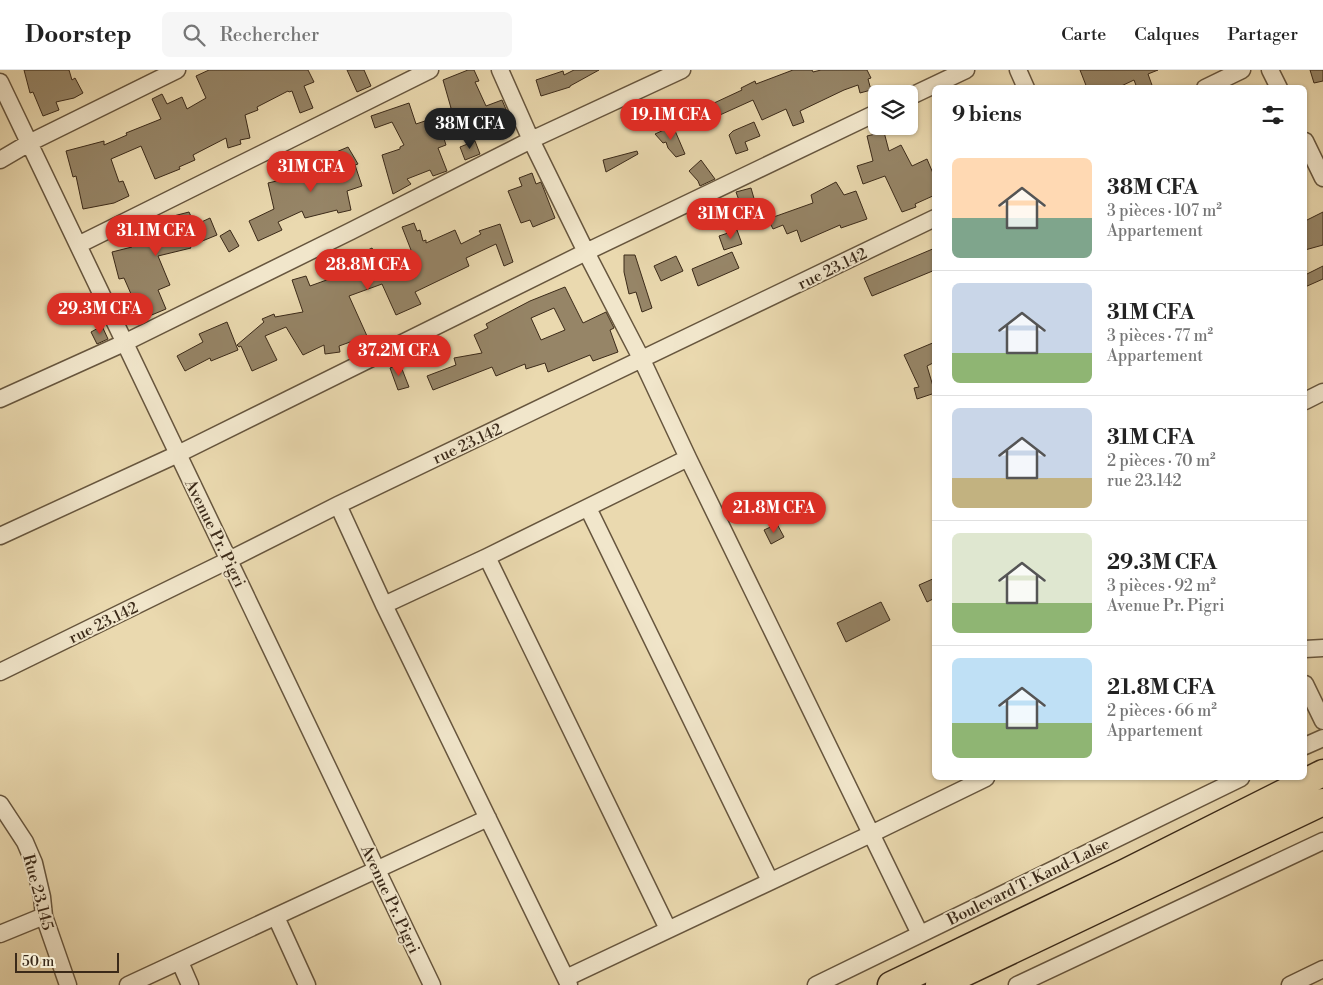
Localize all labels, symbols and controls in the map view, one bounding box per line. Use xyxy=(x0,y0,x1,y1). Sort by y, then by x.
search box xyxy=(162,12,512,57)
text: Doorstep xyxy=(25,20,132,50)
icon: search xyxy=(180,21,208,49)
text: Rechercher xyxy=(220,23,319,47)
text: Carte xyxy=(1061,23,1106,46)
text: Calques xyxy=(1134,23,1199,46)
text: Partager xyxy=(1227,23,1298,46)
map controls xyxy=(868,85,918,135)
button: layers xyxy=(868,85,918,135)
pin: 19.1M CFA xyxy=(614,98,728,141)
icon: filters xyxy=(1259,101,1287,129)
text: 9 biens xyxy=(952,102,1022,128)
text: 19.1M CFA xyxy=(631,105,711,125)
pin: 38M CFA xyxy=(424,108,516,150)
text: 38M CFA xyxy=(435,114,505,134)
pin: 31M CFA xyxy=(265,150,357,193)
text: 31M CFA xyxy=(278,157,344,177)
text: 38M CFA xyxy=(1107,175,1198,201)
icon: home xyxy=(992,178,1052,238)
pin: 31M CFA xyxy=(685,198,777,240)
text: 3 pièces · 107 m² xyxy=(1107,201,1222,221)
text: 31M CFA xyxy=(698,204,764,224)
pin: 31.1M CFA xyxy=(99,214,213,257)
text: 31.1M CFA xyxy=(116,221,196,241)
text: Appartement xyxy=(1107,221,1203,241)
street label: rue 23.142 xyxy=(795,244,870,294)
pin: 28.8M CFA xyxy=(311,248,425,291)
text: 28.8M CFA xyxy=(326,255,410,275)
pin: 29.3M CFA xyxy=(43,292,157,335)
text: 29.3M CFA xyxy=(58,299,142,319)
text: 31M CFA xyxy=(1107,300,1195,326)
icon: home xyxy=(992,303,1052,363)
text: 3 pièces · 77 m² xyxy=(1107,326,1213,346)
pin: 37.2M CFA xyxy=(342,334,456,377)
text: 37.2M CFA xyxy=(358,341,440,361)
text: Appartement xyxy=(1107,346,1203,366)
street label: rue 23.142 xyxy=(429,419,505,469)
text: 31M CFA xyxy=(1107,425,1195,451)
icon: home xyxy=(992,428,1052,488)
text: 2 pièces · 70 m² xyxy=(1107,451,1216,471)
text: rue 23.142 xyxy=(1107,471,1182,491)
street label: Avenue Pr. Pigri xyxy=(180,475,250,591)
pin: 21.8M CFA xyxy=(717,492,831,534)
text: 21.8M CFA xyxy=(733,498,815,518)
text: 29.3M CFA xyxy=(1107,550,1217,576)
icon: home xyxy=(992,553,1052,613)
text: 3 pièces · 92 m² xyxy=(1107,576,1216,596)
text: Avenue Pr. Pigri xyxy=(1107,596,1225,616)
street label: rue 23.142 xyxy=(66,598,141,648)
text: 21.8M CFA xyxy=(1107,675,1215,701)
icon: home xyxy=(992,678,1052,738)
text: 2 pièces · 66 m² xyxy=(1107,701,1217,721)
text: Appartement xyxy=(1107,721,1203,741)
street label: Boulevard T. Kand-Lalse xyxy=(943,834,1113,930)
street label: Avenue Pr. Pigri xyxy=(356,841,424,957)
street label: Rue 23.145 xyxy=(18,852,58,933)
scale bar xyxy=(15,950,119,973)
text: 50 m xyxy=(22,953,54,971)

